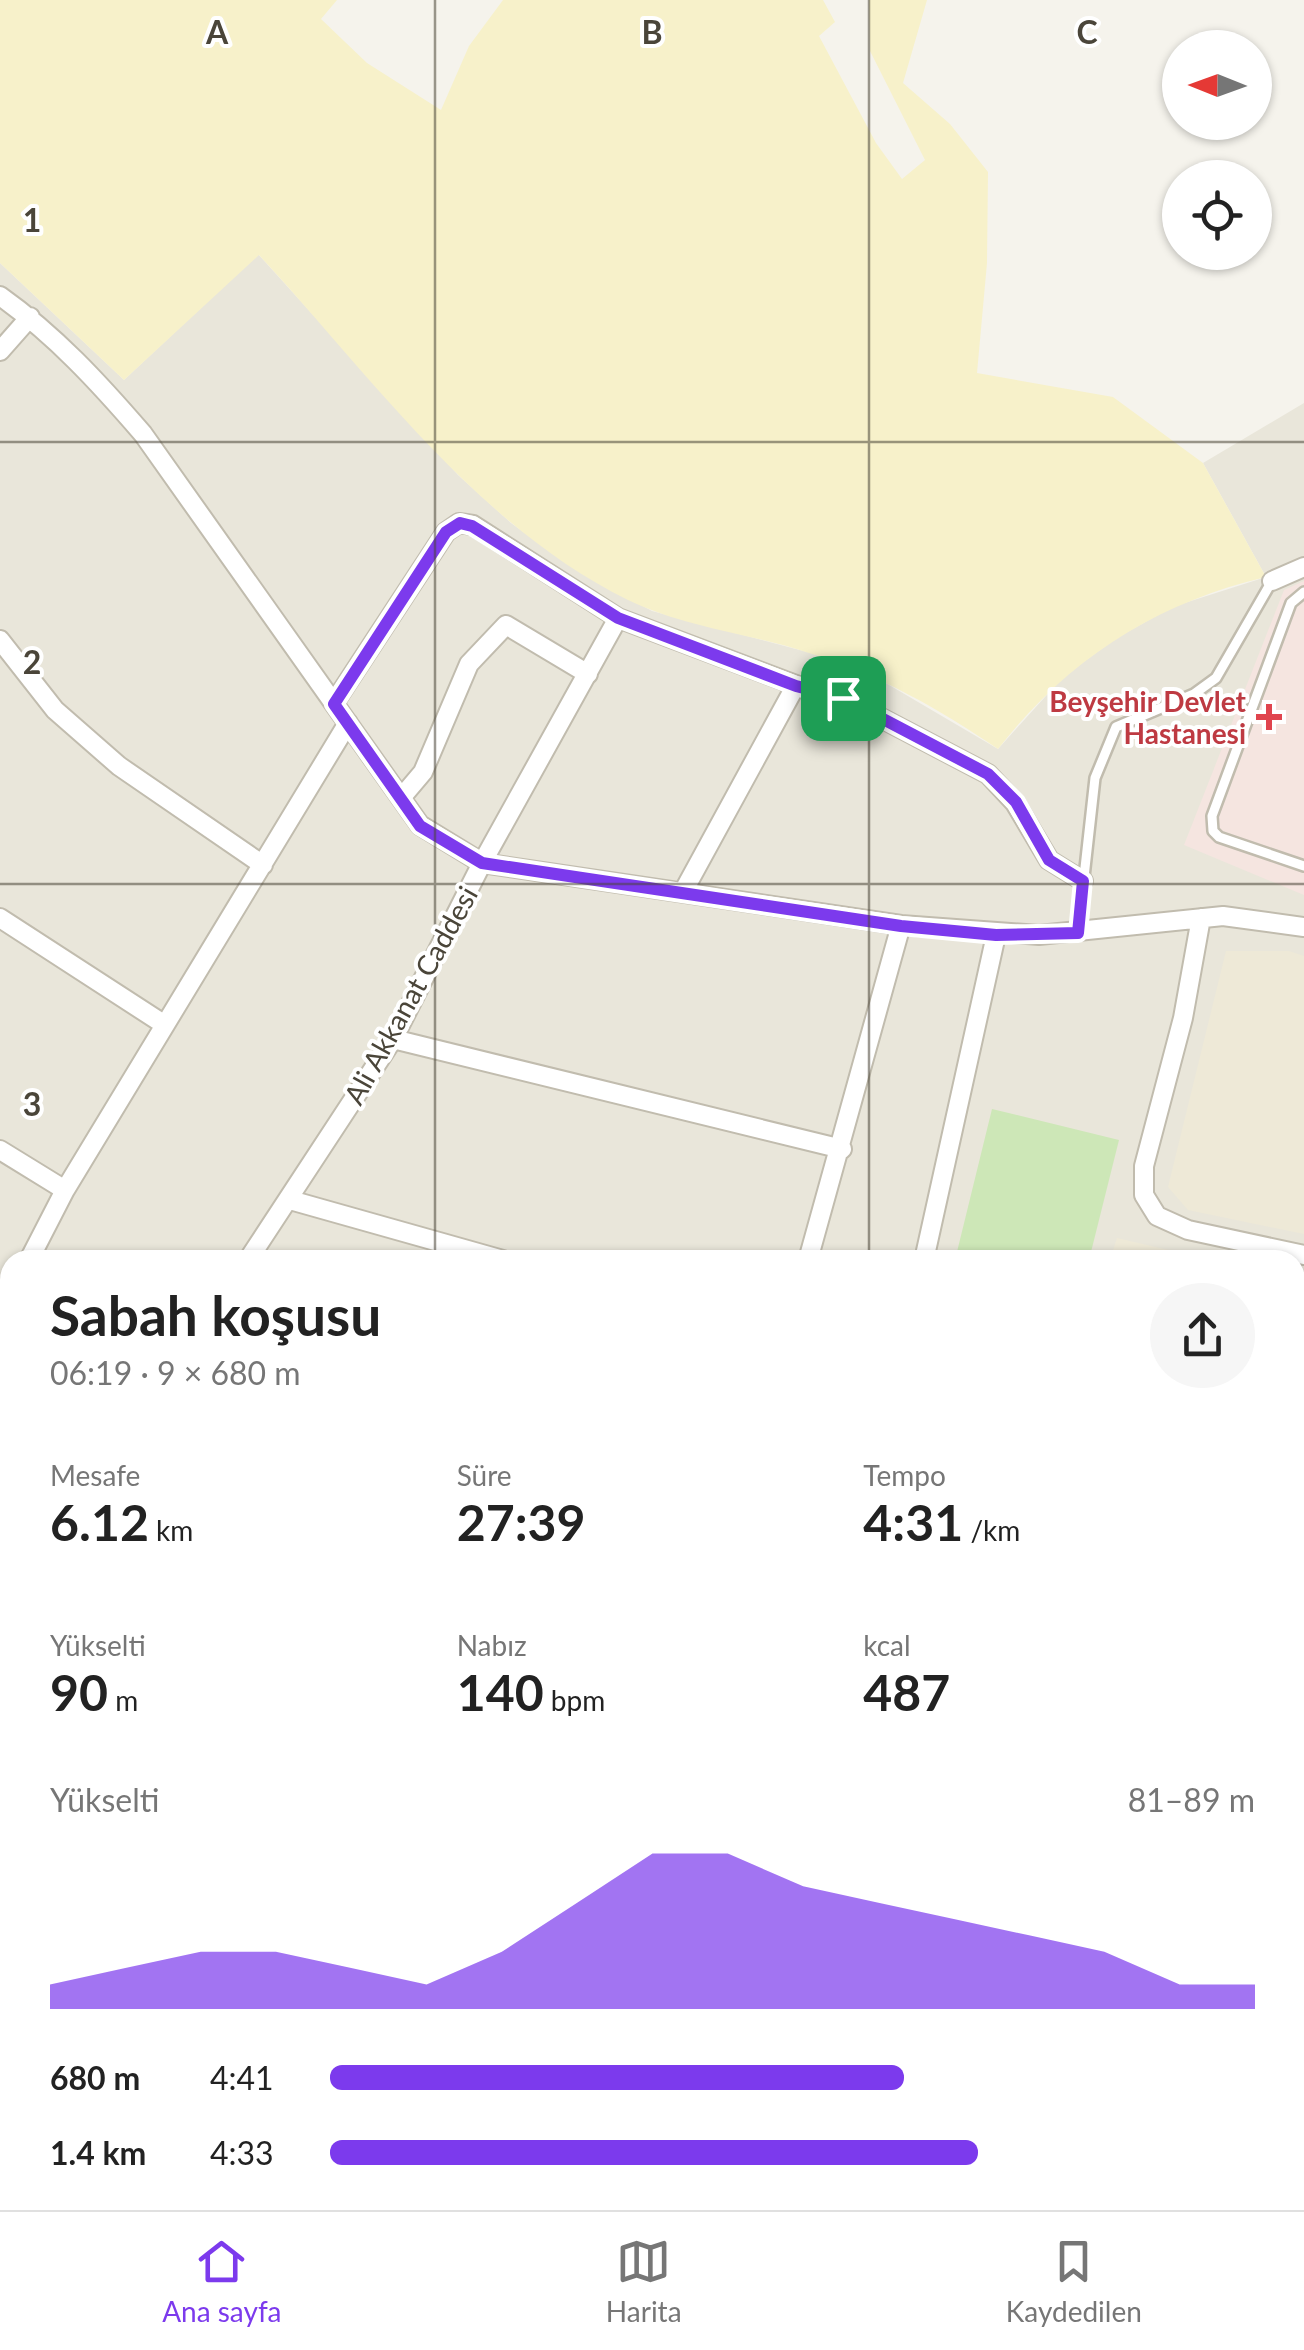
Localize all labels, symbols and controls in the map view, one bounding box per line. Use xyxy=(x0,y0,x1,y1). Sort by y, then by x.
text: A xyxy=(205,12,229,51)
text: B xyxy=(641,12,663,51)
text: C xyxy=(1076,12,1098,51)
north arrow xyxy=(1162,30,1272,140)
map controls xyxy=(1162,30,1272,270)
button: locate xyxy=(1162,160,1272,270)
text: 1 xyxy=(23,200,41,239)
text: 2 xyxy=(23,642,41,681)
pin xyxy=(801,656,886,741)
icon: arrive xyxy=(816,671,871,726)
place label: Beyşehir Devlet Hastanesi xyxy=(1049,684,1247,750)
marker: Beyşehir Devlet Hastanesi xyxy=(1256,704,1282,730)
street label: Ali Akkanat Caddesi xyxy=(336,880,484,1110)
text: 3 xyxy=(23,1084,41,1123)
text: Sabah koşusu xyxy=(50,1282,381,1348)
button: share xyxy=(1150,1283,1255,1388)
text: 06:19 · 9 × 680 m xyxy=(50,1353,301,1392)
text: Mesafe xyxy=(50,1458,140,1492)
text: Süre xyxy=(457,1458,512,1492)
text: Tempo xyxy=(863,1458,946,1492)
text: 6.12 xyxy=(50,1492,149,1552)
text: 27:39 xyxy=(457,1492,586,1552)
text: 4:31 xyxy=(863,1492,963,1552)
text: km xyxy=(149,1513,193,1547)
text: /km xyxy=(963,1513,1020,1547)
text: Yükselti xyxy=(50,1628,146,1662)
text: Nabız xyxy=(457,1628,527,1662)
text: kcal xyxy=(863,1628,911,1662)
text: 90 xyxy=(50,1662,108,1722)
text: 140 xyxy=(457,1662,544,1722)
text: 487 xyxy=(863,1662,950,1722)
text: m xyxy=(108,1683,138,1717)
text: bpm xyxy=(544,1683,605,1717)
text: Yükselti xyxy=(50,1780,159,1819)
text: 81–89 m xyxy=(1128,1780,1255,1819)
text: 680 m xyxy=(50,2058,140,2097)
text: 4:41 xyxy=(210,2058,274,2097)
text: 1.4 km xyxy=(50,2133,146,2172)
text: 4:33 xyxy=(210,2133,274,2172)
tab: Ana sayfa xyxy=(162,2234,282,2328)
tab: Harita xyxy=(606,2234,682,2328)
tab: Kaydedilen xyxy=(1006,2234,1142,2328)

